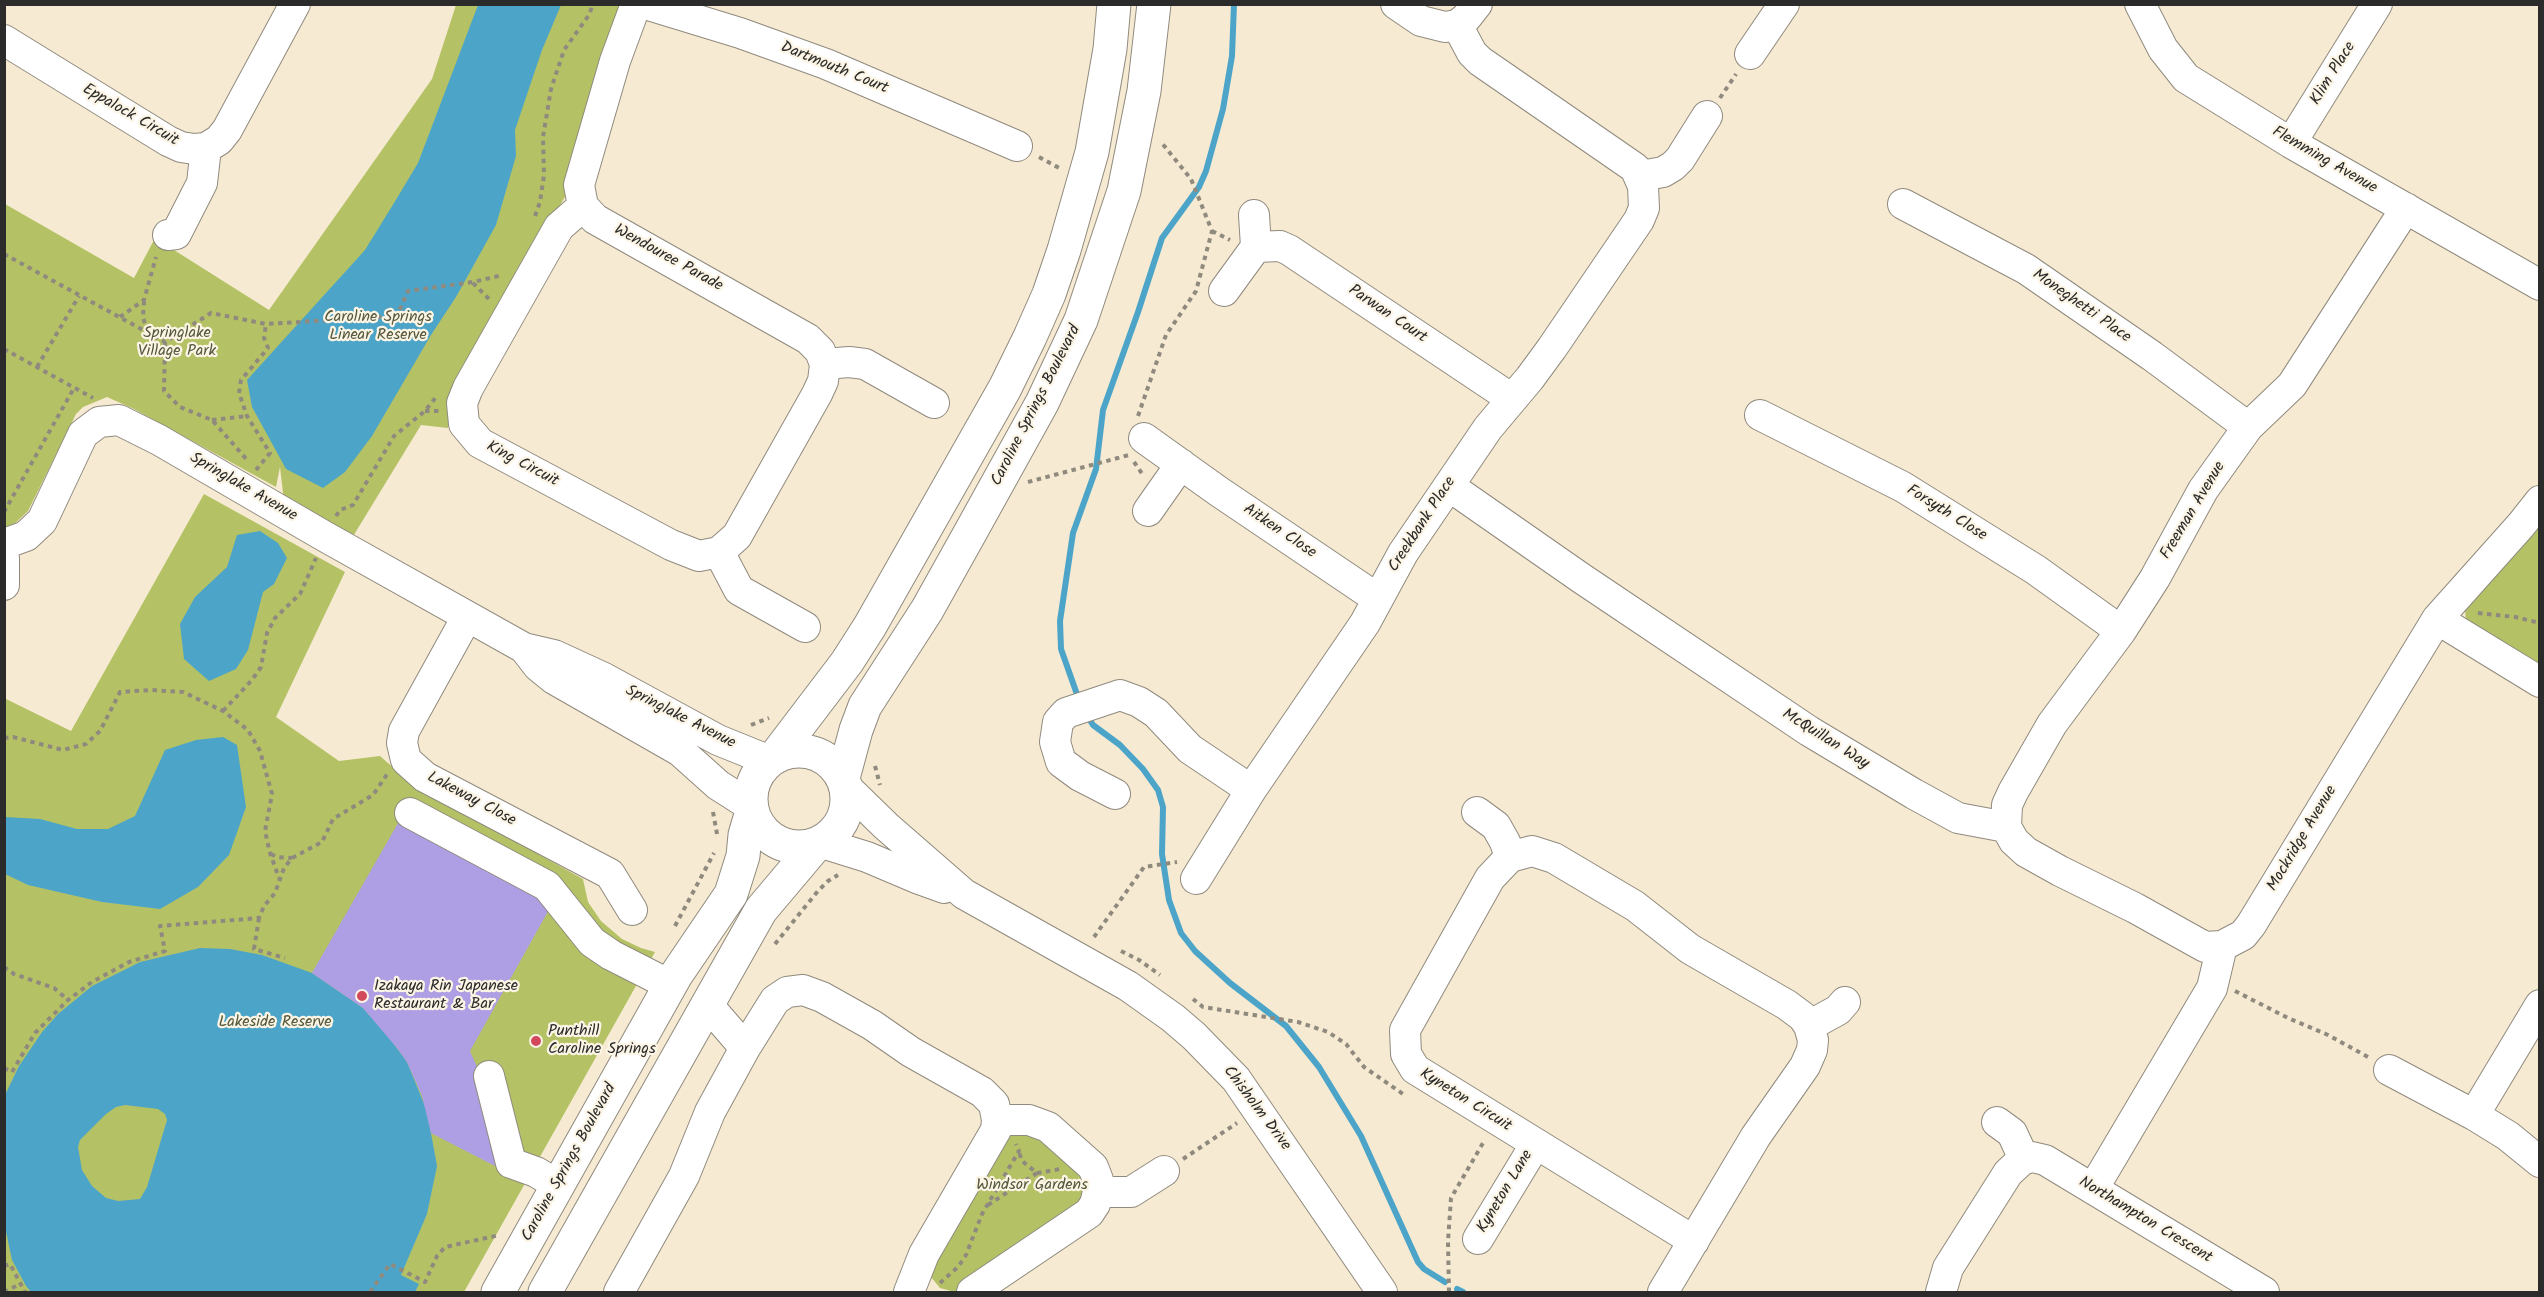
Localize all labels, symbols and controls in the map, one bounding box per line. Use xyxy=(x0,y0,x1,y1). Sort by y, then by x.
street label: Dartmouth Court xyxy=(777,39,891,99)
street label: Klim Place xyxy=(2307,39,2361,109)
street label: Eppalock Circuit xyxy=(78,81,182,151)
street label: Flemming Avenue xyxy=(2268,123,2380,199)
street label: Wendouree Parade xyxy=(610,221,726,297)
street label: Moneghetti Place xyxy=(2028,266,2134,348)
street label: Parwan Court xyxy=(1344,282,1430,348)
park label: Caroline Springs Linear Reserve xyxy=(324,308,432,346)
street label: Caroline Springs Boulevard xyxy=(988,322,1086,490)
park label: Springlake Village Park xyxy=(138,324,216,362)
street label: King Circuit xyxy=(482,438,562,492)
street label: Springlake Avenue xyxy=(186,449,300,527)
street label: Freeman Avenue xyxy=(2157,459,2231,563)
street label: Creekbank Place xyxy=(1385,474,1461,576)
street label: Forsyth Close xyxy=(1902,482,1990,546)
street label: Aitken Close xyxy=(1239,501,1319,563)
street label: Springlake Avenue xyxy=(622,682,738,754)
street label: McQuillan Way xyxy=(1778,706,1872,774)
street label: Lakeway Close xyxy=(423,769,519,831)
street label: Mockridge Avenue xyxy=(2264,783,2342,895)
place label: Izakaya Rin Japanese Restaurant & Bar xyxy=(374,977,518,1015)
marker: Izakaya Rin Japanese Restaurant & Bar xyxy=(355,989,369,1003)
park label: Lakeside Reserve xyxy=(219,1013,331,1033)
place label: Punthill Caroline Springs xyxy=(548,1022,656,1060)
marker: Punthill Caroline Springs xyxy=(529,1034,543,1048)
street label: Chisholm Drive xyxy=(1218,1063,1294,1155)
street label: Kyneton Circuit xyxy=(1416,1065,1514,1137)
street label: Caroline Springs Boulevard xyxy=(518,1081,622,1245)
street label: Kyneton Lane xyxy=(1474,1147,1538,1237)
street label: Northampton Crescent xyxy=(2075,1174,2215,1268)
park label: Windsor Gardens xyxy=(976,1176,1088,1196)

